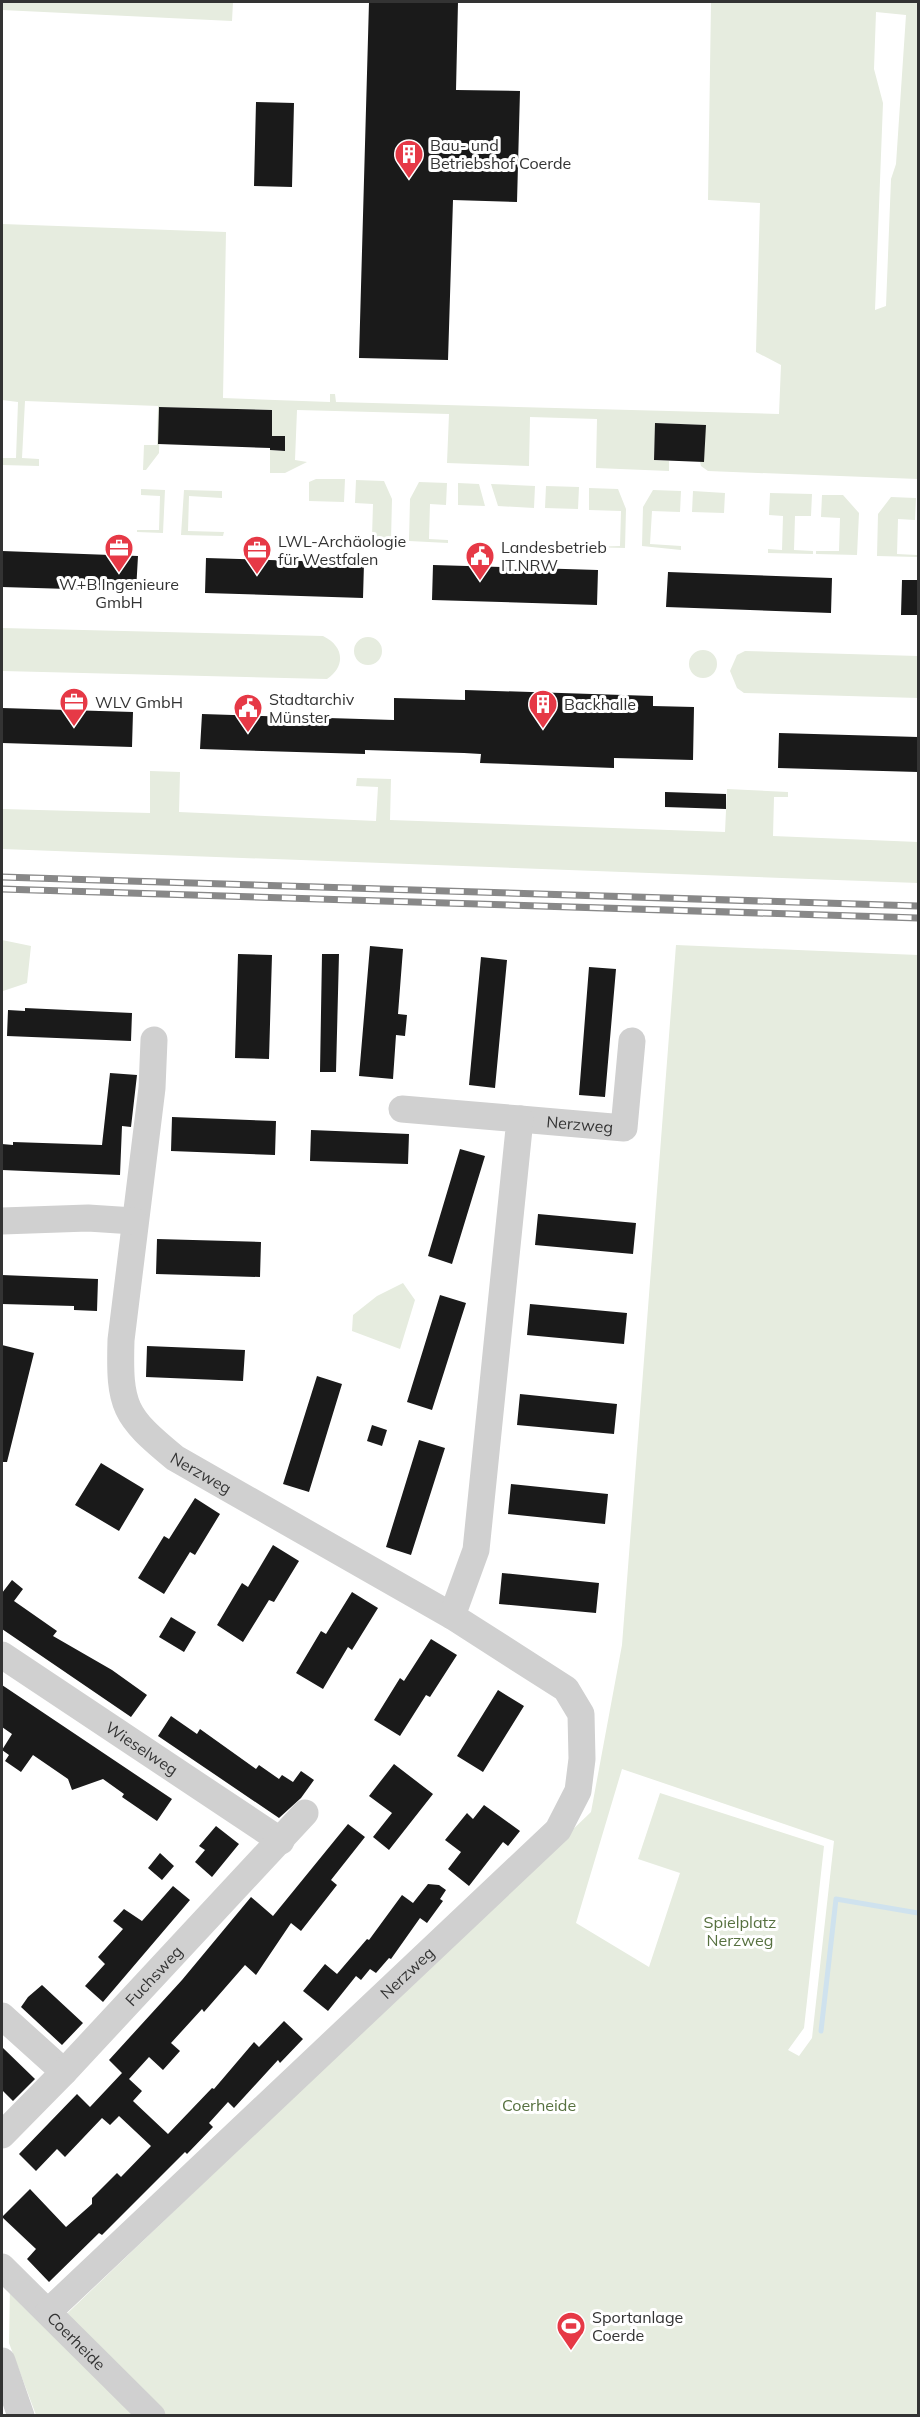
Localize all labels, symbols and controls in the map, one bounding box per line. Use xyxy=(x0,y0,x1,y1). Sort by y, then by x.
place label: Bau- und Betriebshof Coerde xyxy=(430,135,571,173)
building icon: Bau- und Betriebshof Coerde xyxy=(393,138,425,180)
place label: LWL-Archäologie für Westfalen xyxy=(278,531,406,569)
office icon: W+B Ingenieure GmbH xyxy=(103,532,135,574)
office icon: LWL-Archäologie für Westfalen xyxy=(241,534,273,576)
place label: Landesbetrieb IT.NRW xyxy=(501,537,607,575)
public building icon: Landesbetrieb IT.NRW xyxy=(464,540,496,582)
place label: W+B Ingenieure GmbH xyxy=(59,574,179,612)
office icon: WLV GmbH xyxy=(58,686,90,728)
building icon: Backhalle xyxy=(527,688,559,730)
place label: Stadtarchiv Münster xyxy=(269,689,355,727)
place label: WLV GmbH xyxy=(95,692,183,712)
public building icon: Stadtarchiv Münster xyxy=(232,692,264,734)
place label: Backhalle xyxy=(564,694,636,714)
street label: Nerzweg xyxy=(546,1111,614,1137)
street label: Nerzweg xyxy=(167,1448,235,1498)
street label: Wieselweg xyxy=(102,1717,182,1780)
park label: Spielplatz Nerzweg xyxy=(704,1912,776,1950)
street label: Fuchsweg xyxy=(121,1941,187,2010)
street label: Nerzweg xyxy=(376,1942,438,2003)
park label: Coerheide xyxy=(502,2095,576,2115)
place label: Sportanlage Coerde xyxy=(592,2307,683,2345)
street label: Coerheide xyxy=(43,2308,110,2374)
sports icon: Sportanlage Coerde xyxy=(555,2310,587,2352)

